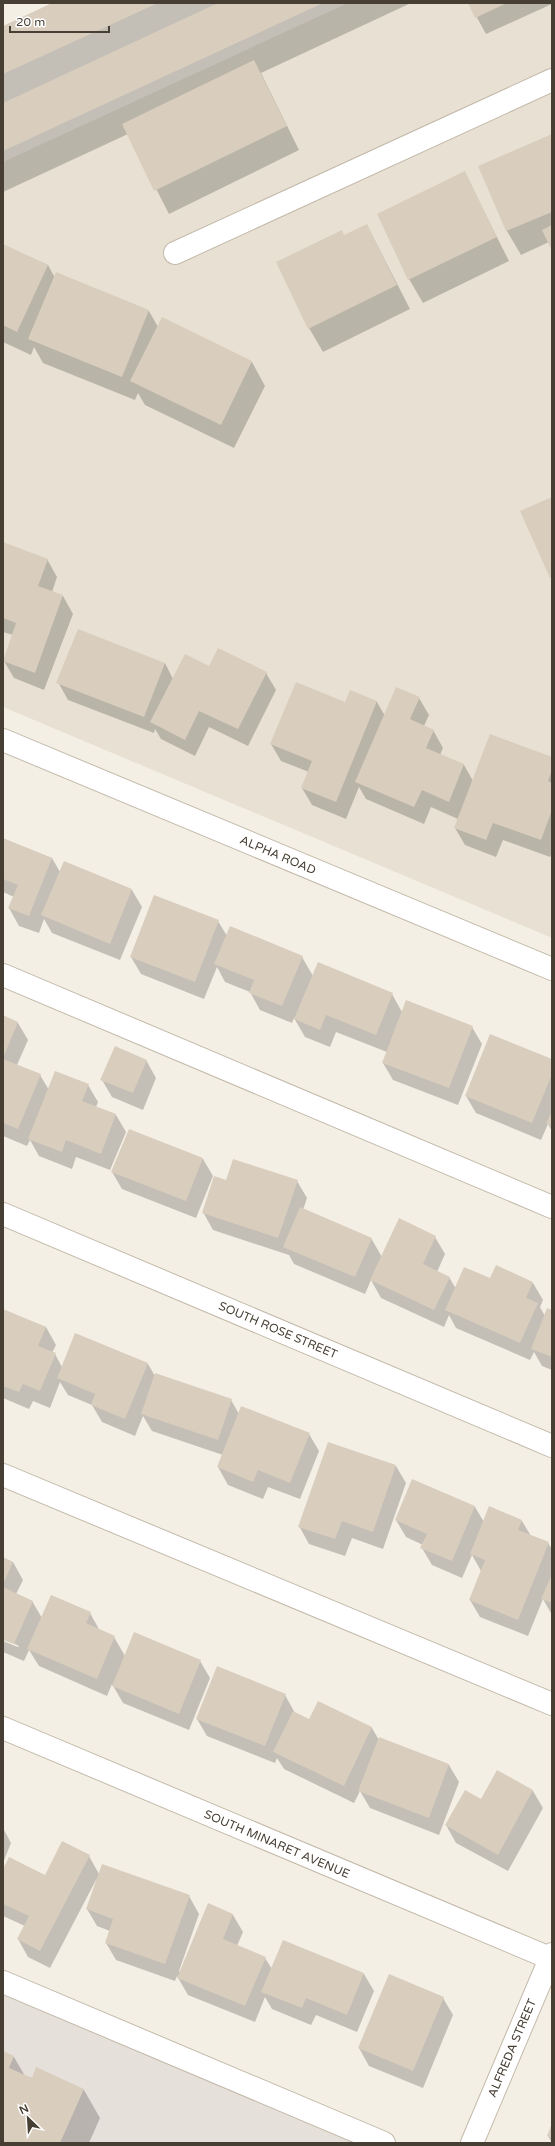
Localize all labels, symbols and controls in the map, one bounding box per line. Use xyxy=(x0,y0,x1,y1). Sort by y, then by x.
scale bar xyxy=(10,8,109,34)
text: 20 m xyxy=(16,15,45,29)
street label: ALPHA ROAD xyxy=(238,833,318,877)
street label: SOUTH ROSE STREET xyxy=(217,1299,340,1362)
street label: SOUTH MINARET AVENUE xyxy=(202,1807,352,1881)
street label: ALFREDA STREET xyxy=(485,1996,539,2099)
north arrow xyxy=(8,2098,48,2138)
text: N xyxy=(17,2102,31,2117)

